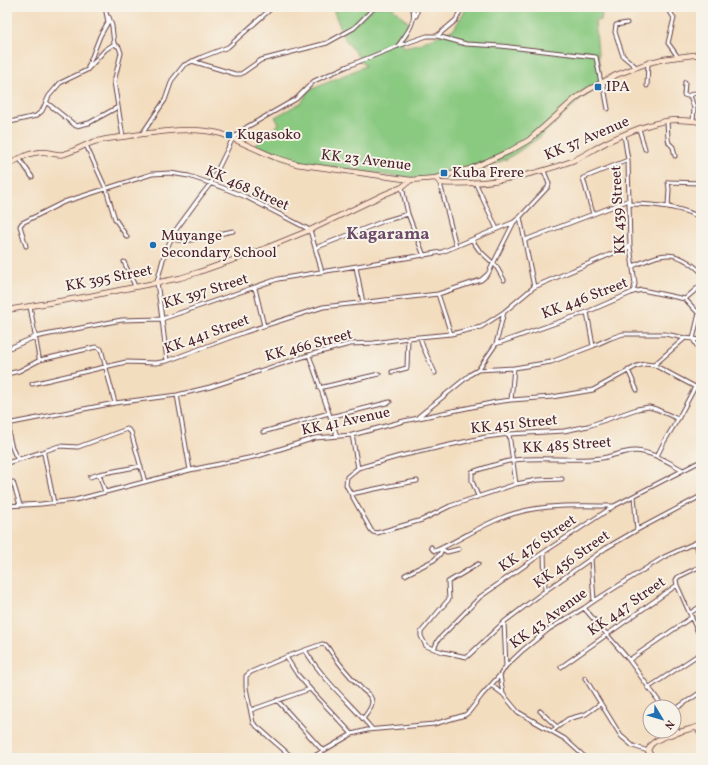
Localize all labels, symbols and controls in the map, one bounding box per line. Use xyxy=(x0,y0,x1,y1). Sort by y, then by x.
place label: IPA xyxy=(606,77,630,98)
marker: IPA xyxy=(593,82,603,92)
street label: KK 37 Avenue xyxy=(541,112,633,166)
place label: Kugasoko xyxy=(237,125,301,146)
marker: Kugasoko xyxy=(224,130,234,140)
street label: KK 23 Avenue xyxy=(320,145,412,177)
street label: KK 468 Street xyxy=(202,161,292,217)
place label: Kuba Frere xyxy=(452,163,524,184)
street label: KK 439 Street xyxy=(606,165,632,255)
marker: Kuba Frere xyxy=(439,168,449,178)
district label: Kagarama xyxy=(346,223,430,246)
place label: Muyange Secondary School xyxy=(161,226,277,264)
marker: Muyange Secondary School xyxy=(148,240,158,250)
street label: KK 395 Street xyxy=(64,260,154,298)
street label: KK 397 Street xyxy=(161,269,251,315)
street label: KK 446 Street xyxy=(539,273,631,325)
street label: KK 441 Street xyxy=(161,310,253,360)
street label: KK 466 Street xyxy=(263,324,355,368)
street label: KK 41 Avenue xyxy=(300,402,392,442)
street label: KK 451 Street xyxy=(470,410,558,440)
street label: KK 485 Street xyxy=(522,432,612,460)
street label: KK 476 Street xyxy=(495,510,581,578)
street label: KK 456 Street xyxy=(530,526,614,594)
street label: KK 447 Street xyxy=(584,572,670,642)
street label: KK 43 Avenue xyxy=(506,584,592,654)
north arrow xyxy=(642,699,682,739)
text: N xyxy=(660,716,677,732)

